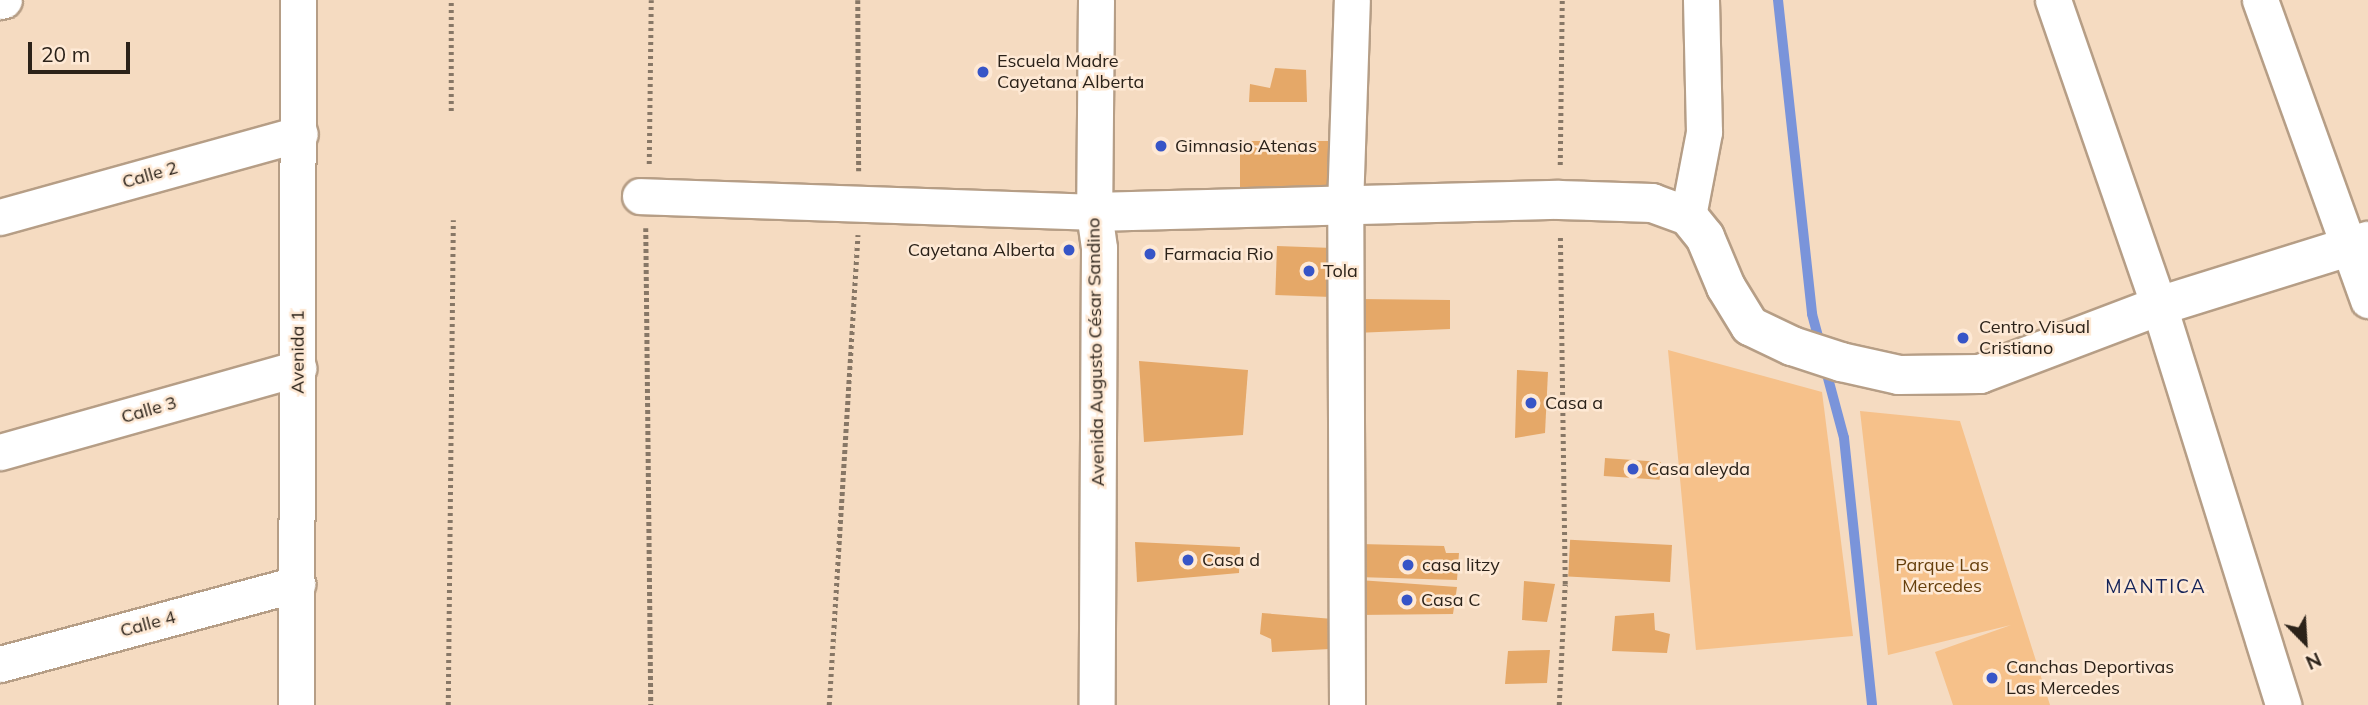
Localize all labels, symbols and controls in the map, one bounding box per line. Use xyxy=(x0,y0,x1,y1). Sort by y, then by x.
scale bar xyxy=(32,28,133,72)
text: 20 m xyxy=(41,41,90,67)
place label: Escuela Madre Cayetana Alberta xyxy=(997,51,1144,94)
marker: Escuela Madre Cayetana Alberta xyxy=(975,64,991,80)
place label: Gimnasio Atenas xyxy=(1175,135,1317,157)
marker: Gimnasio Atenas xyxy=(1153,138,1169,154)
street label: Calle 2 xyxy=(120,157,180,193)
street label: Avenida Augusto César Sandino xyxy=(1083,217,1109,487)
place label: Cayetana Alberta xyxy=(908,239,1055,261)
marker: Cayetana Alberta xyxy=(1061,242,1077,258)
place label: Farmacia Rio xyxy=(1164,243,1273,265)
marker: Farmacia Rio xyxy=(1142,246,1158,262)
place label: Tola xyxy=(1323,260,1358,282)
marker: Tola xyxy=(1301,263,1317,279)
street label: Avenida 1 xyxy=(287,310,309,394)
place label: Centro Visual Cristiano xyxy=(1979,317,2090,360)
marker: Centro Visual Cristiano xyxy=(1953,328,1973,348)
street label: Calle 3 xyxy=(119,392,179,428)
place label: Casa a xyxy=(1545,392,1603,414)
marker: Casa a xyxy=(1523,395,1539,411)
place label: Casa aleyda xyxy=(1647,458,1750,480)
marker: Casa aleyda xyxy=(1625,461,1641,477)
place label: Casa d xyxy=(1202,549,1260,571)
marker: Casa d xyxy=(1180,552,1196,568)
place label: casa litzy xyxy=(1422,554,1500,576)
park label: Parque Las Mercedes xyxy=(1895,555,1989,598)
marker: casa litzy xyxy=(1400,557,1416,573)
district label: MANTICA xyxy=(2106,576,2206,598)
place label: Casa C xyxy=(1421,589,1481,611)
marker: Casa C xyxy=(1399,592,1415,608)
street label: Calle 4 xyxy=(118,606,178,642)
north arrow xyxy=(2270,607,2340,677)
text: N xyxy=(2302,647,2325,675)
place label: Canchas Deportivas Las Mercedes xyxy=(2006,657,2174,700)
marker: Canchas Deportivas Las Mercedes xyxy=(1984,670,2000,686)

